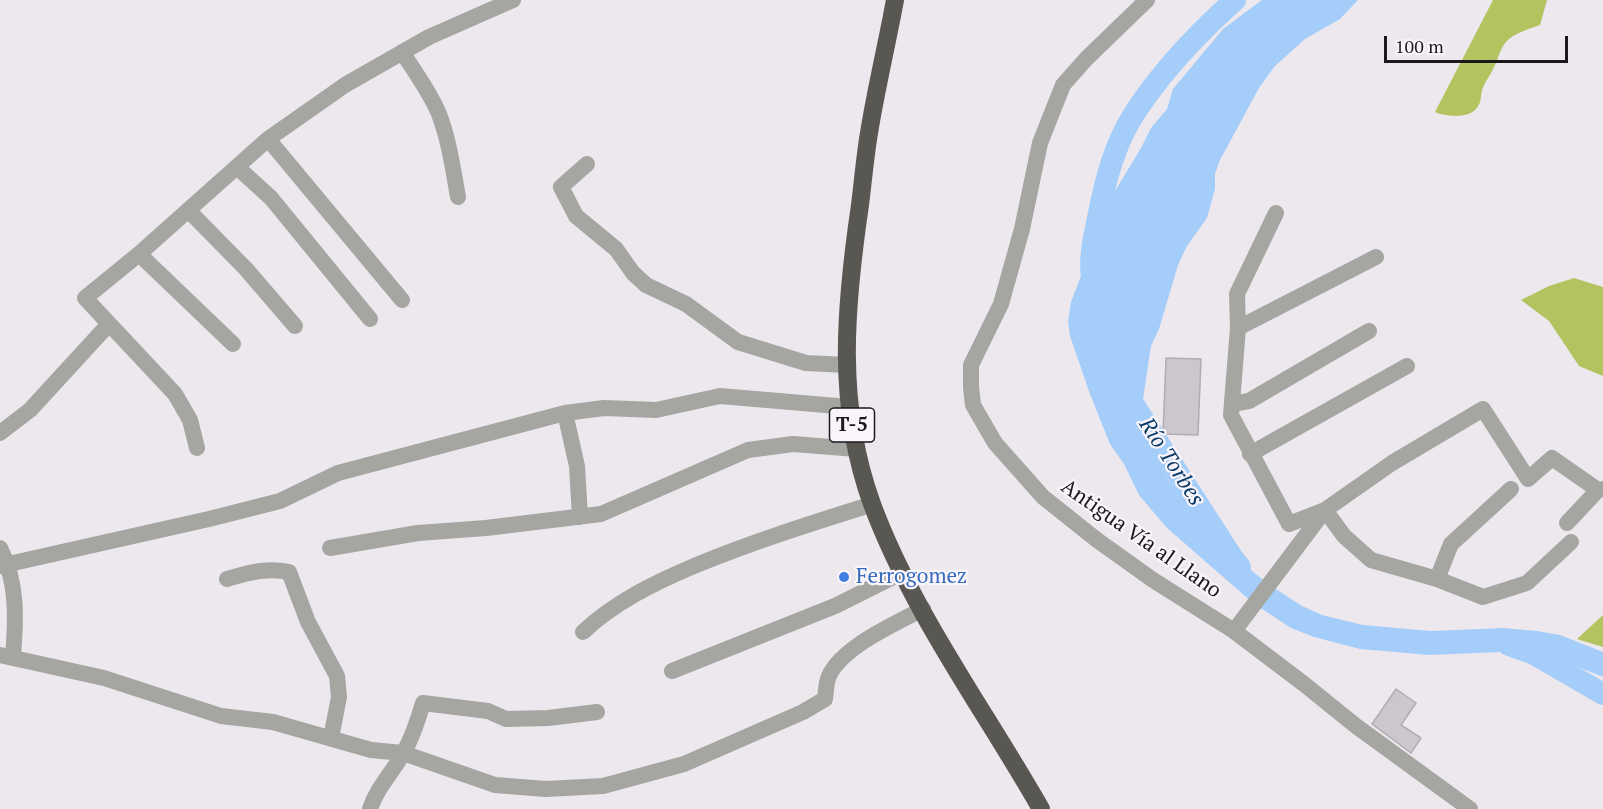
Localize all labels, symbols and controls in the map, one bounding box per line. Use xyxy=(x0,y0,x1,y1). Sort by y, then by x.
scale bar xyxy=(1387,24,1572,62)
text: 100 m xyxy=(1395,34,1444,58)
road number: T-5 xyxy=(830,408,874,442)
water label: Río Torbes xyxy=(1133,413,1209,511)
street label: Antigua Vía al Llano xyxy=(1056,474,1226,604)
place label: Ferrogomez xyxy=(856,564,967,590)
marker: Ferrogomez xyxy=(837,570,851,584)

